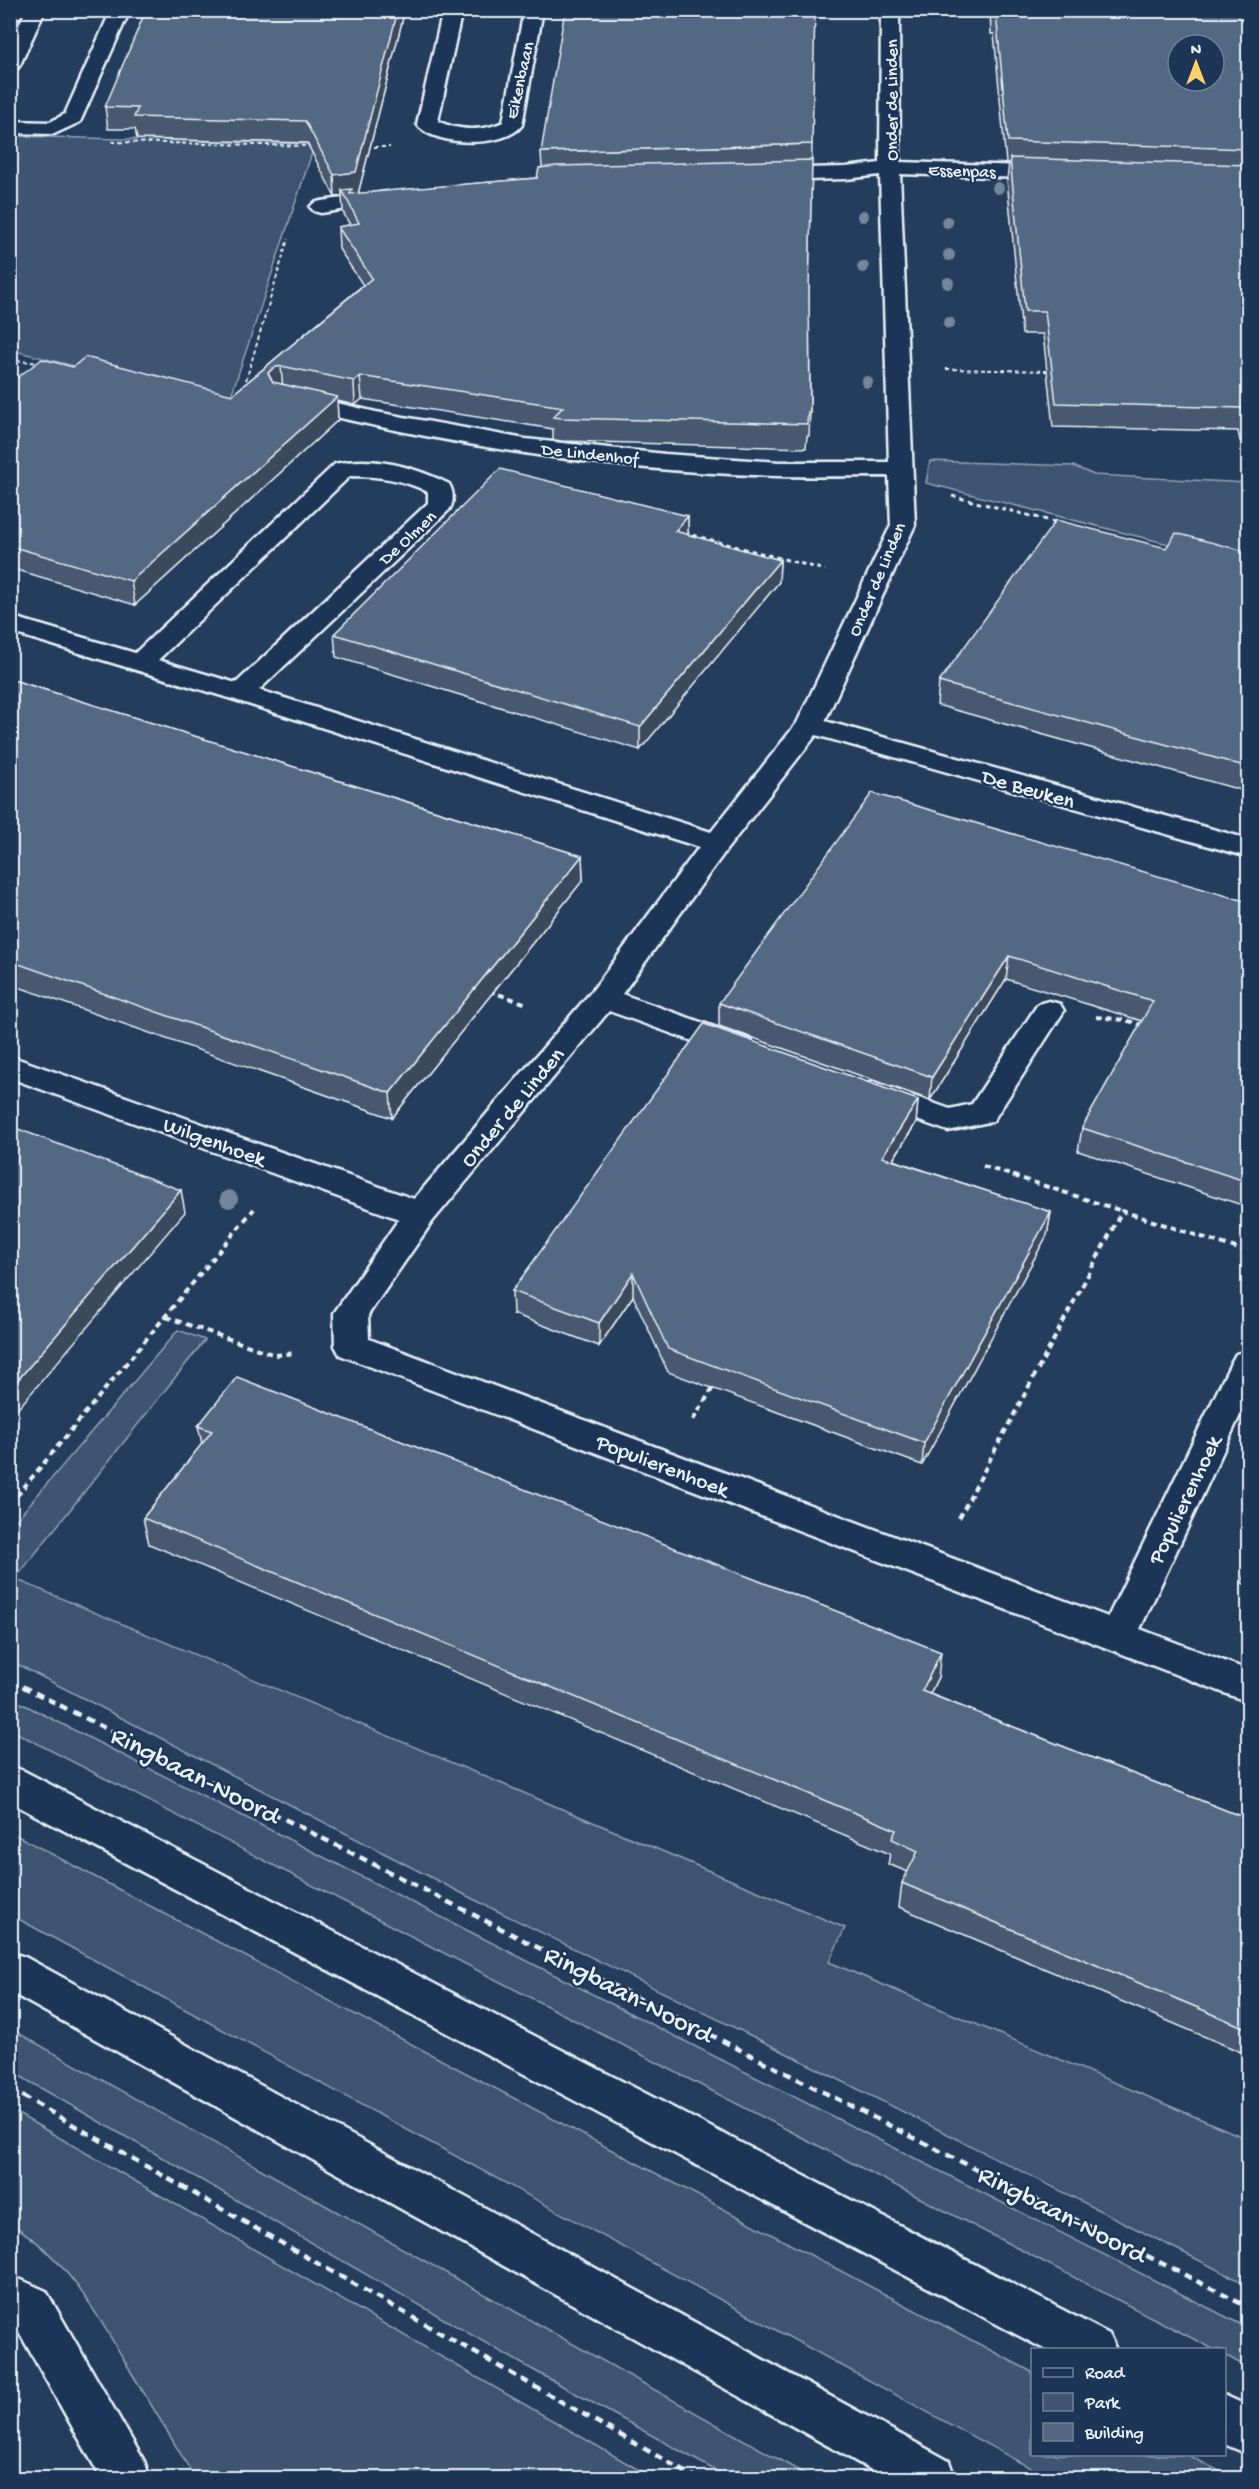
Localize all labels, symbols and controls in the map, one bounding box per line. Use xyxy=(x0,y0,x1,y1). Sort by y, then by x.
north arrow xyxy=(1166,33,1226,93)
street label: Eikenbaan xyxy=(502,39,541,121)
street label: Onder de Linden xyxy=(883,39,904,161)
text: N xyxy=(1191,42,1202,61)
street label: Essenpas xyxy=(928,161,998,184)
street label: De Lindenhof xyxy=(539,440,641,471)
street label: De Olmen xyxy=(375,507,442,571)
street label: Onder de Linden xyxy=(845,520,912,640)
street label: De Beuken xyxy=(977,765,1078,817)
street label: Onder de Linden xyxy=(456,1043,572,1174)
street label: Wilgenhoek xyxy=(159,1113,270,1175)
street label: Populierenhoek xyxy=(591,1430,733,1506)
street label: Populierenhoek xyxy=(1144,1430,1230,1570)
street label: Ringbaan-Noord xyxy=(105,1721,286,1835)
street label: Ringbaan-Noord xyxy=(538,1940,719,2054)
street label: Ringbaan-Noord xyxy=(972,2160,1153,2274)
legend xyxy=(1031,2348,1226,2456)
text: Road xyxy=(1085,2364,1126,2385)
text: Park xyxy=(1084,2394,1121,2415)
text: Building xyxy=(1084,2424,1144,2445)

